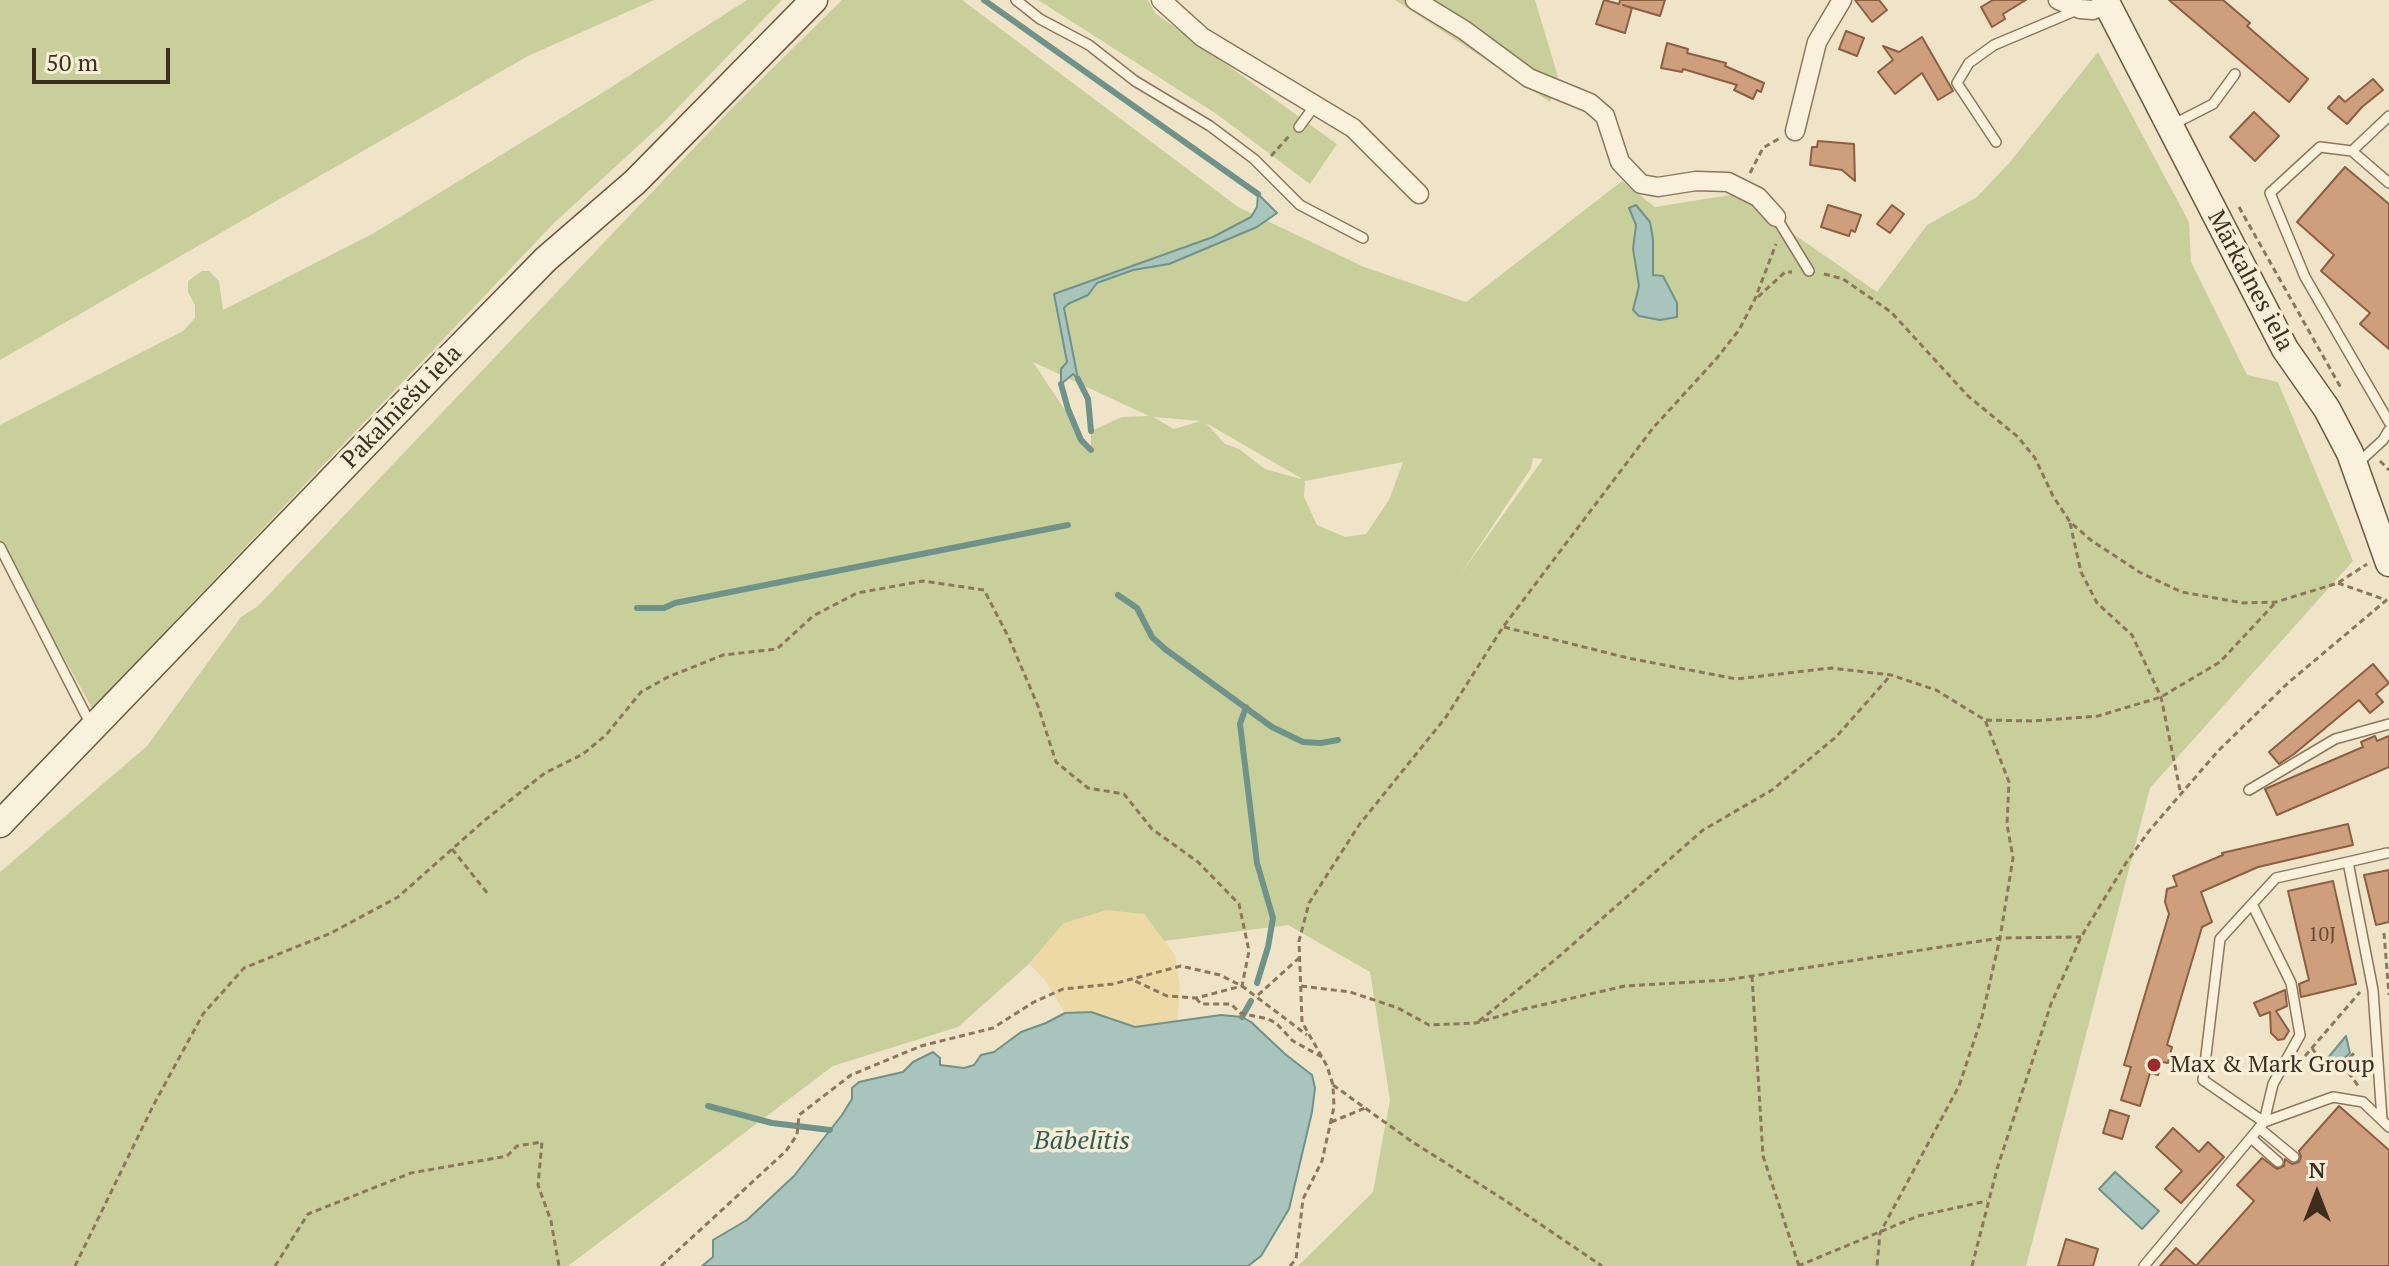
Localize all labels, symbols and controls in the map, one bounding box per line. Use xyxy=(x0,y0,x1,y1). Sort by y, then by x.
scale bar xyxy=(36,32,174,82)
text: 50 m xyxy=(46,46,98,78)
street label: Mārkalnes iela xyxy=(2201,206,2299,356)
street label: Pakalniešu iela xyxy=(336,339,468,475)
house number: 10J xyxy=(2308,923,2336,947)
place label: Max & Mark Group xyxy=(2170,1051,2375,1079)
marker: Max & Mark Group xyxy=(2145,1056,2163,1074)
water label: Bābelītis xyxy=(1034,1126,1130,1158)
north arrow xyxy=(2277,1154,2357,1234)
text: N xyxy=(2309,1155,2325,1184)

